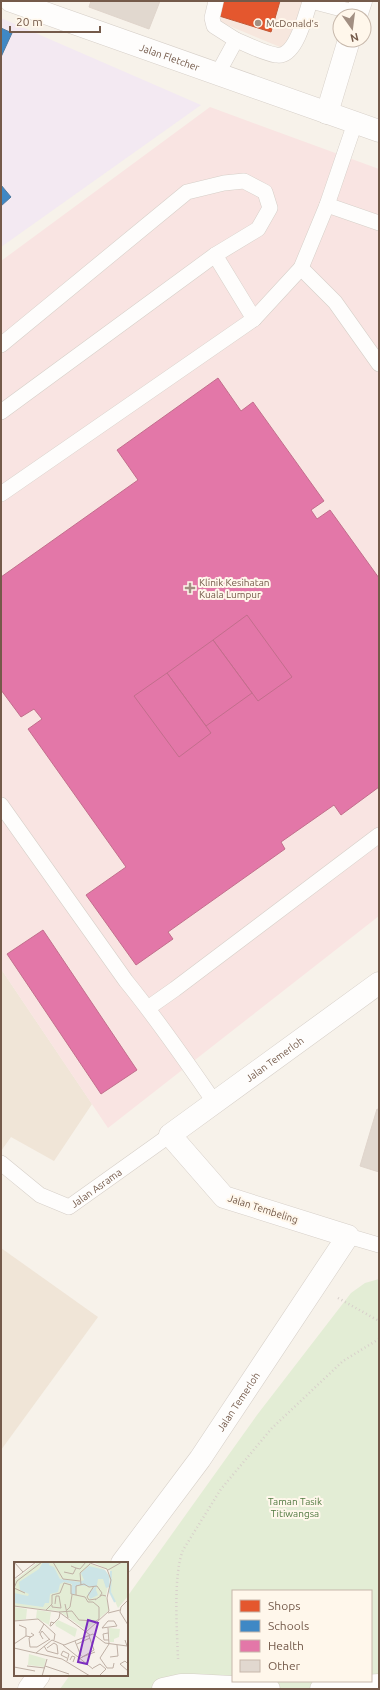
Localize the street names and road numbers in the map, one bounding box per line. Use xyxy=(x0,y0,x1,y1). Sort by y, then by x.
street label: Jalan Fletcher xyxy=(138,41,201,73)
street label: Jalan Temerloh xyxy=(243,1034,305,1084)
street label: Jalan Asrama xyxy=(69,1166,123,1210)
street label: Jalan Tembeling xyxy=(227,1192,299,1226)
street label: Jalan Temerloh xyxy=(215,1370,262,1433)

